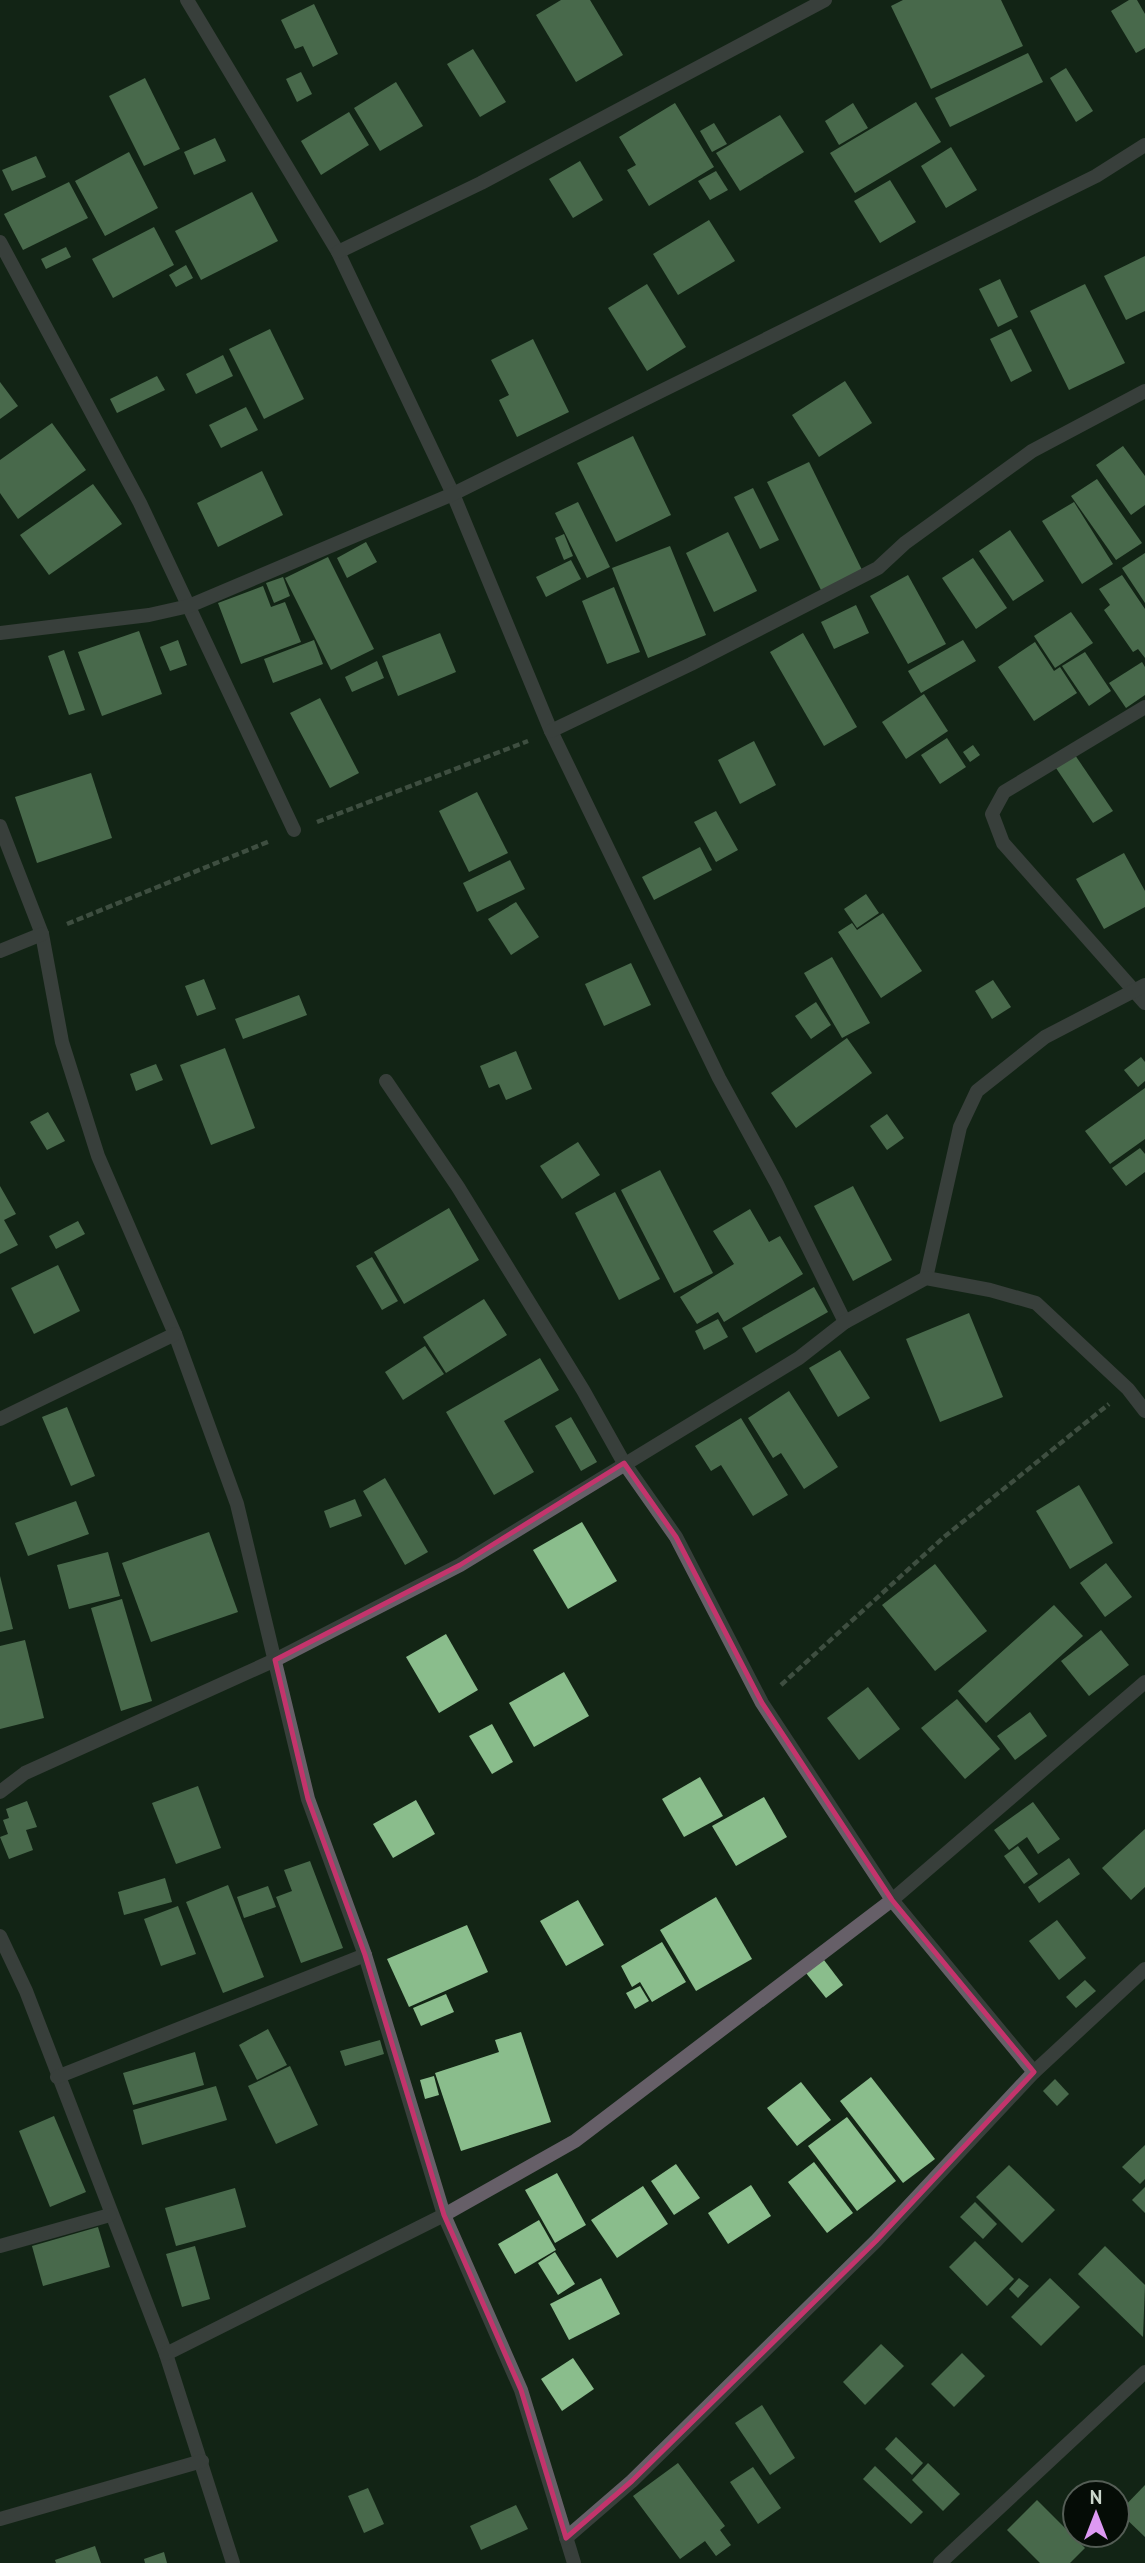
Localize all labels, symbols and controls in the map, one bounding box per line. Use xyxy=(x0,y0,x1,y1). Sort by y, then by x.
north arrow xyxy=(1061,2479,1131,2549)
text: N xyxy=(1090,2485,1102,2509)

